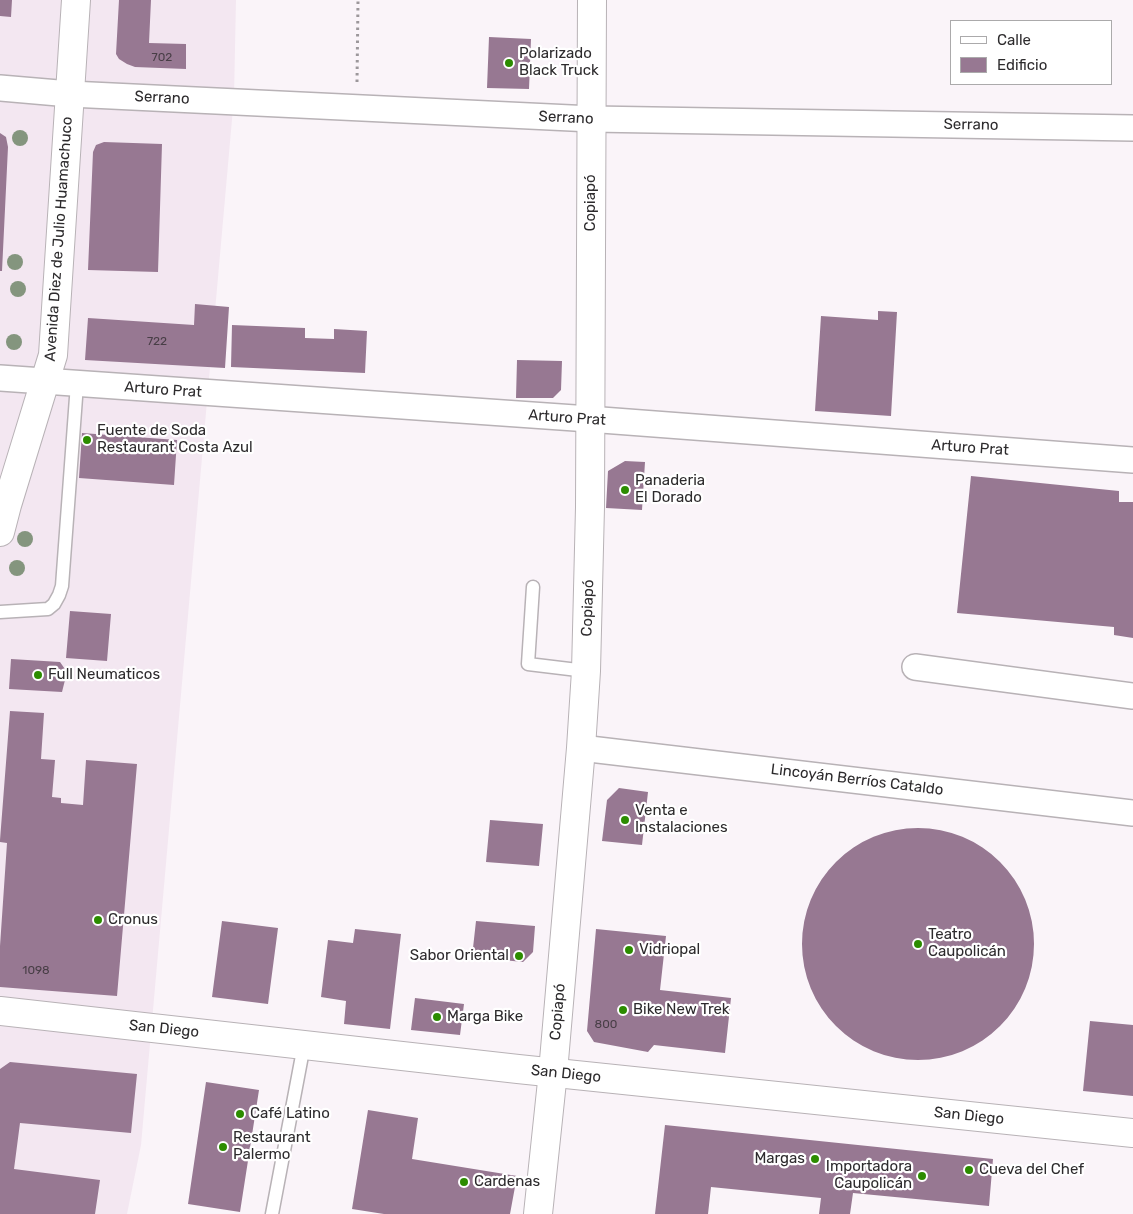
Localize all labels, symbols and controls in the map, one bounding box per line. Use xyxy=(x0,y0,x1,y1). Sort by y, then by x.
legend xyxy=(950,20,1113,85)
text: Calle xyxy=(997,31,1031,49)
place label: Polarizado Black Truck xyxy=(519,45,599,80)
house number: 702 xyxy=(152,51,172,65)
text: Edificio xyxy=(997,56,1047,74)
marker: Polarizado Black Truck xyxy=(503,57,515,69)
street label: Serrano xyxy=(134,88,190,108)
street label: Serrano xyxy=(538,108,594,128)
street label: Avenida Diez de Julio Huamachuco xyxy=(41,116,77,362)
street label: Serrano xyxy=(943,116,999,134)
street label: Copiapó xyxy=(582,175,600,231)
house number: 722 xyxy=(147,335,167,349)
street label: Arturo Prat xyxy=(124,378,202,402)
street label: Arturo Prat xyxy=(528,406,606,430)
place label: Fuente de Soda Restaurant Costa Azul xyxy=(97,422,253,457)
marker: Fuente de Soda Restaurant Costa Azul xyxy=(81,434,93,446)
street label: Arturo Prat xyxy=(931,436,1009,460)
place label: Panaderia El Dorado xyxy=(635,472,705,507)
marker: Panaderia El Dorado xyxy=(619,484,631,496)
street label: Copiapó xyxy=(578,579,598,637)
place label: Full Neumaticos xyxy=(48,666,160,684)
marker: Full Neumaticos xyxy=(32,669,44,681)
street label: Lincoyán Berríos Cataldo xyxy=(770,760,944,800)
place label: Venta e Instalaciones xyxy=(635,802,728,837)
marker: Venta e Instalaciones xyxy=(619,814,631,826)
place label: Cronus xyxy=(108,911,158,929)
marker: Cronus xyxy=(92,914,104,926)
place label: Teatro Caupolicán xyxy=(928,926,1006,961)
marker: Teatro Caupolicán xyxy=(912,938,924,950)
place label: Vidriopal xyxy=(639,941,700,959)
marker: Vidriopal xyxy=(623,944,635,956)
place label: Sabor Oriental xyxy=(410,947,509,965)
marker: Sabor Oriental xyxy=(513,950,525,962)
house number: 1098 xyxy=(22,964,50,978)
street label: Copiapó xyxy=(547,983,569,1041)
place label: Bike New Trek xyxy=(633,1001,730,1019)
marker: Bike New Trek xyxy=(617,1004,629,1016)
place label: Marga Bike xyxy=(447,1008,523,1026)
marker: Marga Bike xyxy=(431,1011,443,1023)
street label: San Diego xyxy=(128,1016,200,1042)
house number: 800 xyxy=(595,1018,617,1032)
street label: San Diego xyxy=(530,1061,602,1087)
street label: San Diego xyxy=(933,1103,1005,1129)
place label: Café Latino xyxy=(250,1105,330,1123)
marker: Café Latino xyxy=(234,1108,246,1120)
place label: Restaurant Palermo xyxy=(233,1129,311,1164)
marker: Restaurant Palermo xyxy=(217,1141,229,1153)
place label: Margas xyxy=(754,1150,805,1168)
marker: Margas xyxy=(809,1153,821,1165)
place label: Importadora Caupolicán xyxy=(826,1158,912,1193)
place label: Cueva del Chef xyxy=(979,1161,1084,1179)
marker: Cueva del Chef xyxy=(963,1164,975,1176)
marker: Importadora Caupolicán xyxy=(916,1170,928,1182)
place label: Cardenas xyxy=(474,1173,540,1191)
marker: Cardenas xyxy=(458,1176,470,1188)

